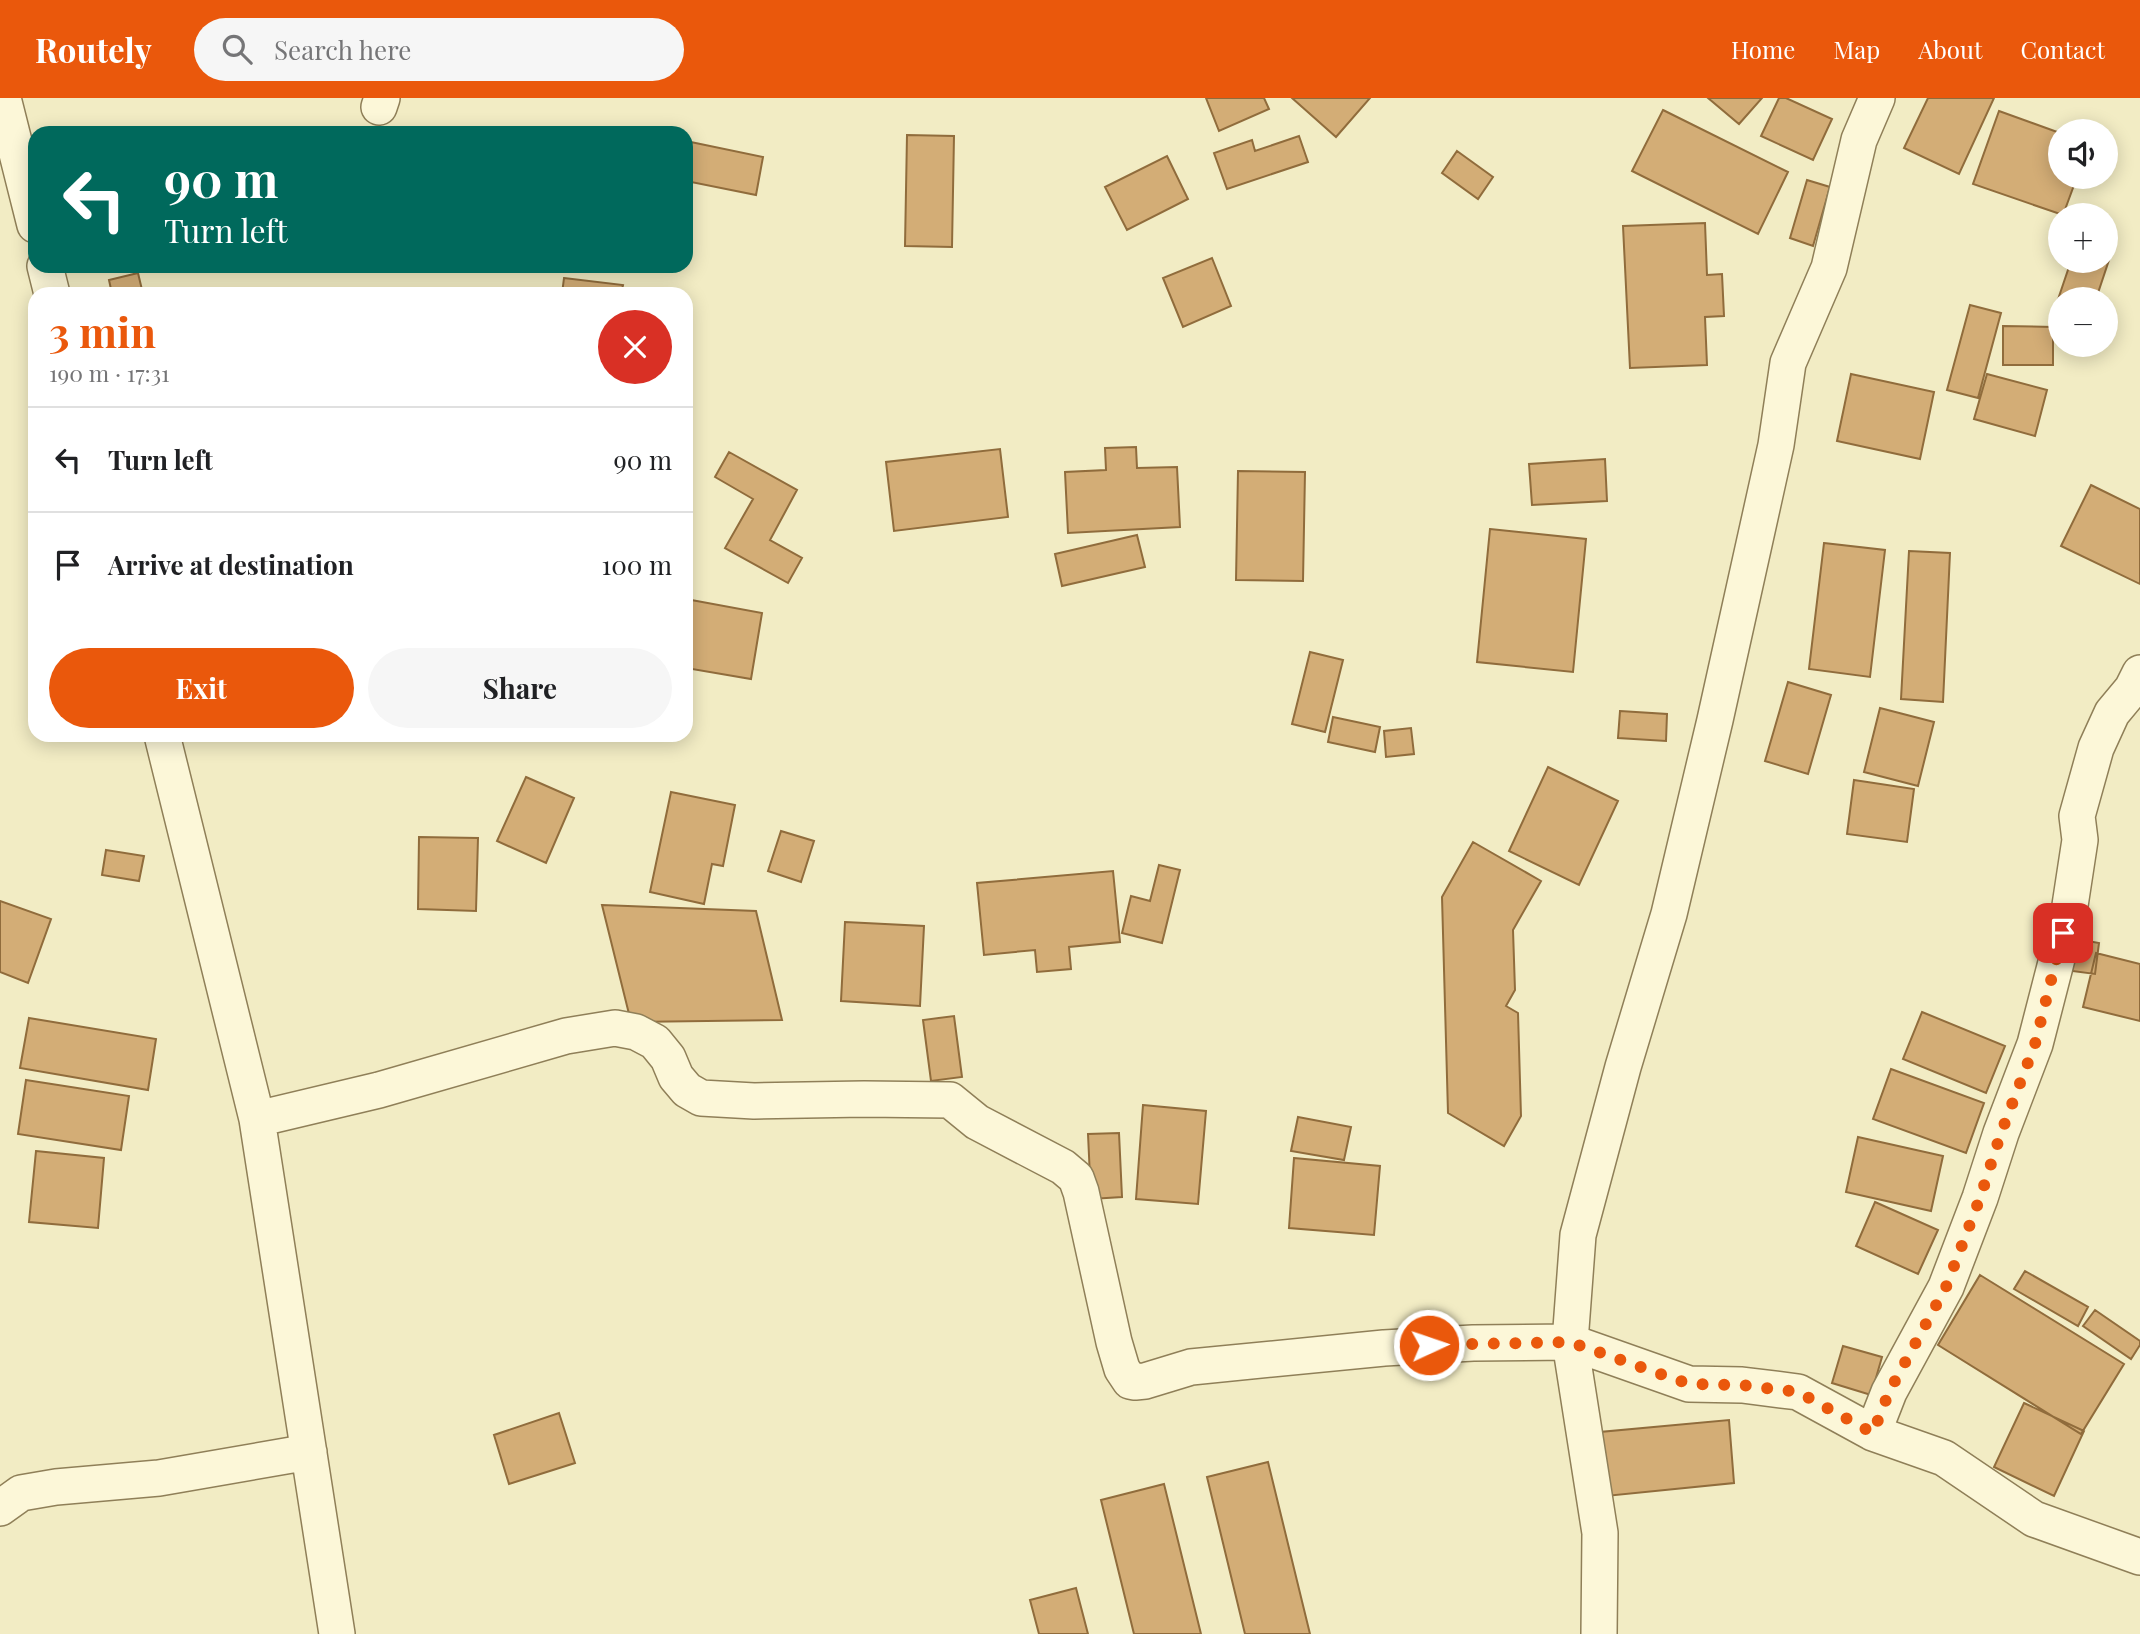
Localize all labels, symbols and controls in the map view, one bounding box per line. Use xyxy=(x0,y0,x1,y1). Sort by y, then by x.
search box xyxy=(194,18,684,81)
text: Routely xyxy=(35,27,152,71)
icon: search xyxy=(218,30,256,68)
text: Search here xyxy=(274,32,411,67)
text: Home xyxy=(1731,33,1795,65)
text: Map xyxy=(1833,33,1880,65)
text: About xyxy=(1918,33,1982,65)
text: Contact xyxy=(2020,33,2105,65)
map controls xyxy=(2048,119,2118,357)
button: sound xyxy=(2048,119,2118,189)
text: 90 m xyxy=(164,145,278,210)
icon: left xyxy=(49,154,140,245)
button: + xyxy=(2048,203,2118,273)
text: Turn left xyxy=(164,208,288,251)
button: − xyxy=(2048,287,2118,357)
text: 3 min xyxy=(49,303,156,359)
button: close xyxy=(598,310,672,384)
text: 190 m · 17:31 xyxy=(49,357,170,388)
icon: left xyxy=(49,441,87,479)
text: Turn left xyxy=(108,442,213,477)
text: 90 m xyxy=(614,442,672,477)
icon: arrive xyxy=(49,546,87,584)
text: Arrive at destination xyxy=(108,547,354,582)
text: 100 m xyxy=(602,547,672,582)
button: Exit xyxy=(49,648,354,728)
button: Share xyxy=(368,648,672,728)
pin xyxy=(2033,903,2093,963)
icon: arrive xyxy=(2044,914,2082,952)
position arrow xyxy=(1392,1308,1466,1382)

